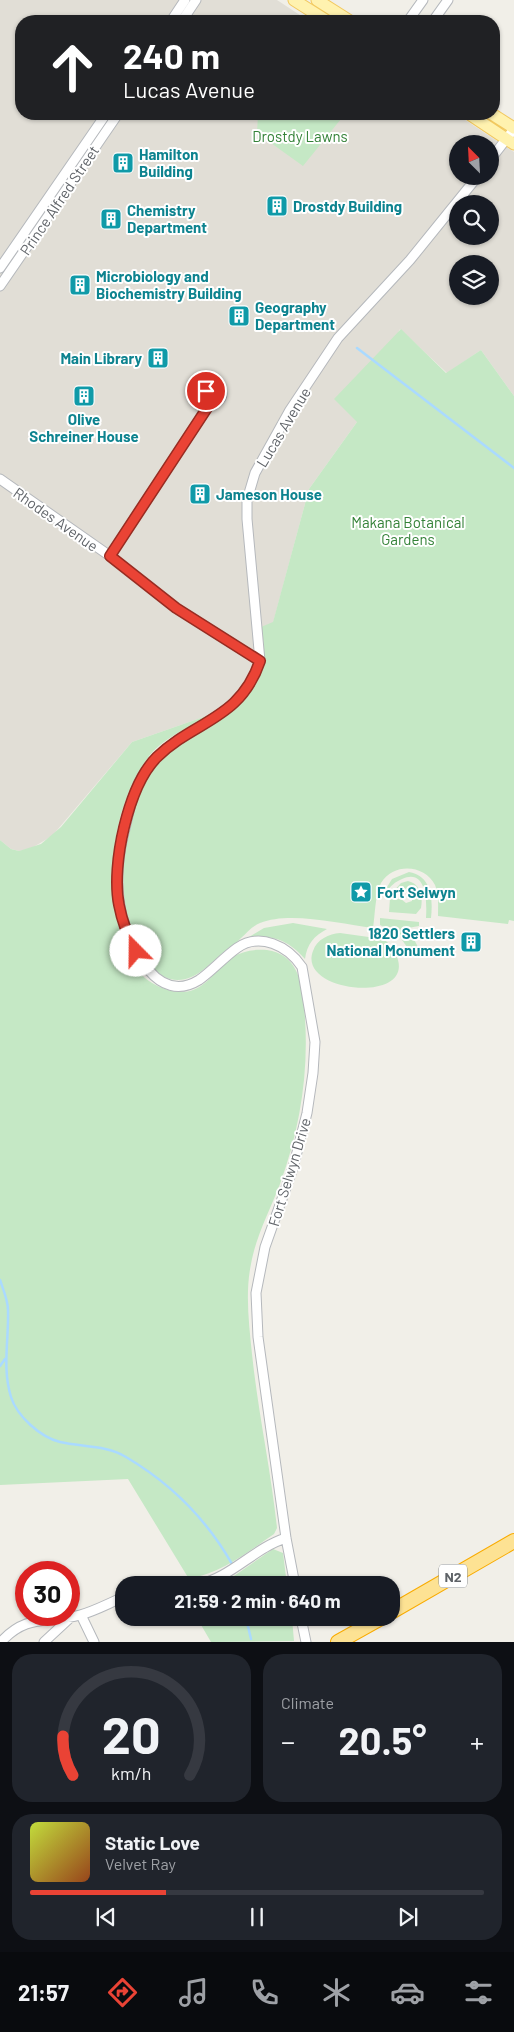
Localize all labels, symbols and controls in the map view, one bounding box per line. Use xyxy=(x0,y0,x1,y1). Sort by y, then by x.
text: 240 m xyxy=(123,34,220,76)
icon: ahead xyxy=(40,35,105,100)
text: Lucas Avenue xyxy=(123,76,255,102)
park label: Drostdy Lawns xyxy=(252,127,348,145)
north arrow xyxy=(449,135,499,185)
map controls xyxy=(449,135,499,305)
street label: Prince Alfred Street xyxy=(16,142,102,258)
place label: Hamilton Building xyxy=(139,145,199,180)
building icon: Hamilton Building xyxy=(111,151,135,175)
building icon: Drostdy Building xyxy=(265,194,289,218)
button: search xyxy=(449,195,499,245)
place label: Drostdy Building xyxy=(293,197,402,215)
place label: Chemistry Department xyxy=(127,201,207,236)
building icon: Chemistry Department xyxy=(99,207,123,231)
button: layers xyxy=(449,255,499,305)
place label: Microbiology and Biochemistry Building xyxy=(96,267,242,302)
building icon: Microbiology and Biochemistry Building xyxy=(68,273,92,297)
place label: Geography Department xyxy=(255,298,335,333)
building icon: Geography Department xyxy=(227,304,251,328)
building icon: Main Library xyxy=(146,346,170,370)
place label: Main Library xyxy=(60,349,142,367)
pin xyxy=(185,370,227,412)
icon: arrive xyxy=(192,377,220,405)
building icon: Olive Schreiner House xyxy=(72,384,96,408)
street label: Lucas Avenue xyxy=(252,384,314,470)
place label: Olive Schreiner House xyxy=(29,410,139,445)
building icon: Jameson House xyxy=(188,482,212,506)
street label: Rhodes Avenue xyxy=(10,483,102,555)
place label: Jameson House xyxy=(216,485,322,503)
park label: Makana Botanical Gardens xyxy=(351,513,465,548)
place icon: Fort Selwyn xyxy=(349,880,373,904)
place label: Fort Selwyn xyxy=(377,883,456,901)
position arrow xyxy=(109,924,161,976)
place label: 1820 Settlers National Monument xyxy=(327,924,455,959)
building icon: 1820 Settlers National Monument xyxy=(459,930,483,954)
street label: Fort Selwyn Drive xyxy=(264,1115,314,1229)
speed limit sign: 30 xyxy=(15,1561,80,1626)
road number: N2 xyxy=(439,1564,467,1588)
text: 21:59 · 2 min · 640 m xyxy=(174,1589,341,1612)
text: Climate xyxy=(281,1693,334,1712)
text: 20 xyxy=(102,1702,161,1764)
text: 20.5° xyxy=(339,1717,426,1763)
text: − xyxy=(281,1724,295,1758)
text: + xyxy=(470,1724,484,1758)
text: km/h xyxy=(111,1762,152,1784)
text: Static Love xyxy=(105,1831,200,1854)
text: Velvet Ray xyxy=(105,1854,176,1873)
icon: previous xyxy=(92,1903,120,1931)
icon: pause xyxy=(243,1903,271,1931)
icon: next xyxy=(394,1903,422,1931)
icon: directions xyxy=(105,1975,140,2010)
icon: music xyxy=(176,1975,211,2010)
icon: phone xyxy=(247,1975,282,2010)
icon: climate xyxy=(319,1975,354,2010)
icon: car xyxy=(390,1975,425,2010)
icon: filters xyxy=(461,1975,496,2010)
text: 21:57 xyxy=(18,1979,69,2005)

